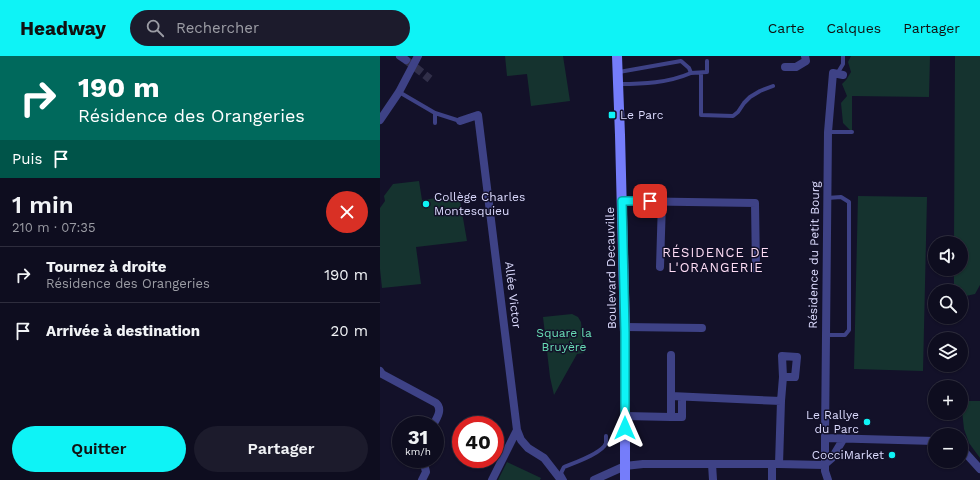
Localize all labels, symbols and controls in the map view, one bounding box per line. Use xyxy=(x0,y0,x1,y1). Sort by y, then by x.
search box xyxy=(130,10,410,46)
text: Headway xyxy=(20,17,106,40)
icon: search xyxy=(144,17,166,39)
text: Rechercher xyxy=(176,19,259,37)
text: Carte xyxy=(768,20,805,36)
text: Calques xyxy=(827,20,881,36)
text: Partager xyxy=(903,20,960,36)
text: 190 m xyxy=(78,71,160,104)
icon: right xyxy=(12,72,64,124)
text: Résidence des Orangeries xyxy=(78,105,305,126)
place label: Le Parc xyxy=(620,108,664,122)
marker: Le Parc xyxy=(607,110,617,120)
icon: arrive xyxy=(50,148,72,170)
text: Puis xyxy=(12,150,42,168)
street label: Résidence du Petit Bourg xyxy=(806,180,822,329)
pin xyxy=(633,184,667,218)
place label: Collège Charles Montesquieu xyxy=(434,190,525,218)
icon: arrive xyxy=(639,190,661,212)
text: 1 min xyxy=(12,191,74,219)
button: close xyxy=(326,191,368,233)
marker: Collège Charles Montesquieu xyxy=(421,199,431,209)
street label: Boulevard Decauville xyxy=(603,207,619,329)
text: 210 m · 07:35 xyxy=(12,220,95,235)
map controls xyxy=(928,236,968,468)
button: sound xyxy=(928,236,968,276)
district label: RÉSIDENCE DE L'ORANGERIE xyxy=(662,244,770,275)
text: Tournez à droite xyxy=(46,258,166,276)
street label: Allée Victor xyxy=(502,261,524,330)
icon: right xyxy=(12,264,34,286)
text: 190 m xyxy=(324,266,368,284)
text: Résidence des Orangeries xyxy=(46,276,210,291)
button: search xyxy=(928,284,968,324)
icon: arrive xyxy=(12,320,34,342)
text: Arrivée à destination xyxy=(46,322,200,340)
text: 20 m xyxy=(331,322,368,340)
park label: Square la Bruyère xyxy=(536,326,592,354)
button: layers xyxy=(928,332,968,372)
button: + xyxy=(928,380,968,420)
position arrow xyxy=(604,407,646,449)
place label: Le Rallye du Parc xyxy=(806,408,859,436)
speed limit sign: 40 xyxy=(452,416,504,468)
marker: Le Rallye du Parc xyxy=(862,417,872,427)
text: 31 xyxy=(408,425,428,449)
button: Quitter xyxy=(12,426,186,472)
button: Partager xyxy=(194,426,368,472)
button: − xyxy=(928,428,968,468)
text: km/h xyxy=(405,446,431,457)
place label: CocciMarket xyxy=(812,448,884,462)
marker: CocciMarket xyxy=(887,450,897,460)

